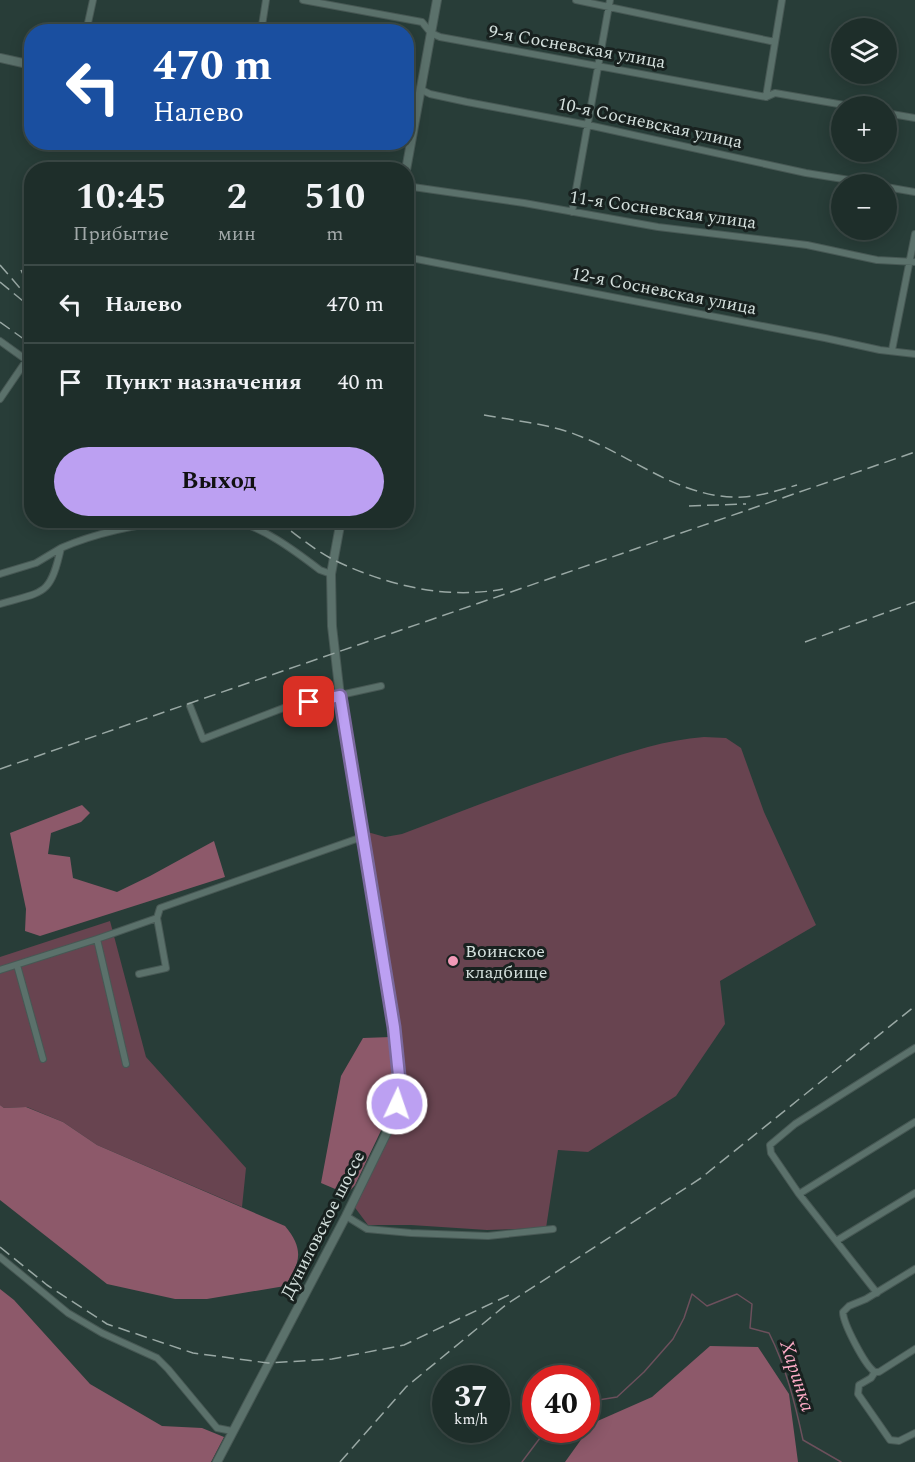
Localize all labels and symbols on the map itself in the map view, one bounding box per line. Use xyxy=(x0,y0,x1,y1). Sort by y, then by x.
street label: 9-я Сосневская улица xyxy=(486,18,668,76)
street label: 10-я Сосневская улица xyxy=(555,90,745,156)
street label: 11-я Сосневская улица xyxy=(568,184,758,237)
street label: 12-я Сосневская улица xyxy=(569,260,759,322)
pin xyxy=(283,676,334,727)
place label: Воинское кладбище xyxy=(465,938,547,986)
marker: Воинское кладбище xyxy=(446,954,460,968)
position arrow xyxy=(365,1072,429,1136)
street label: Дуниловское шоссе xyxy=(274,1146,372,1304)
water label: Харинка xyxy=(771,1335,823,1416)
speed limit sign: 40 xyxy=(522,1365,600,1443)

